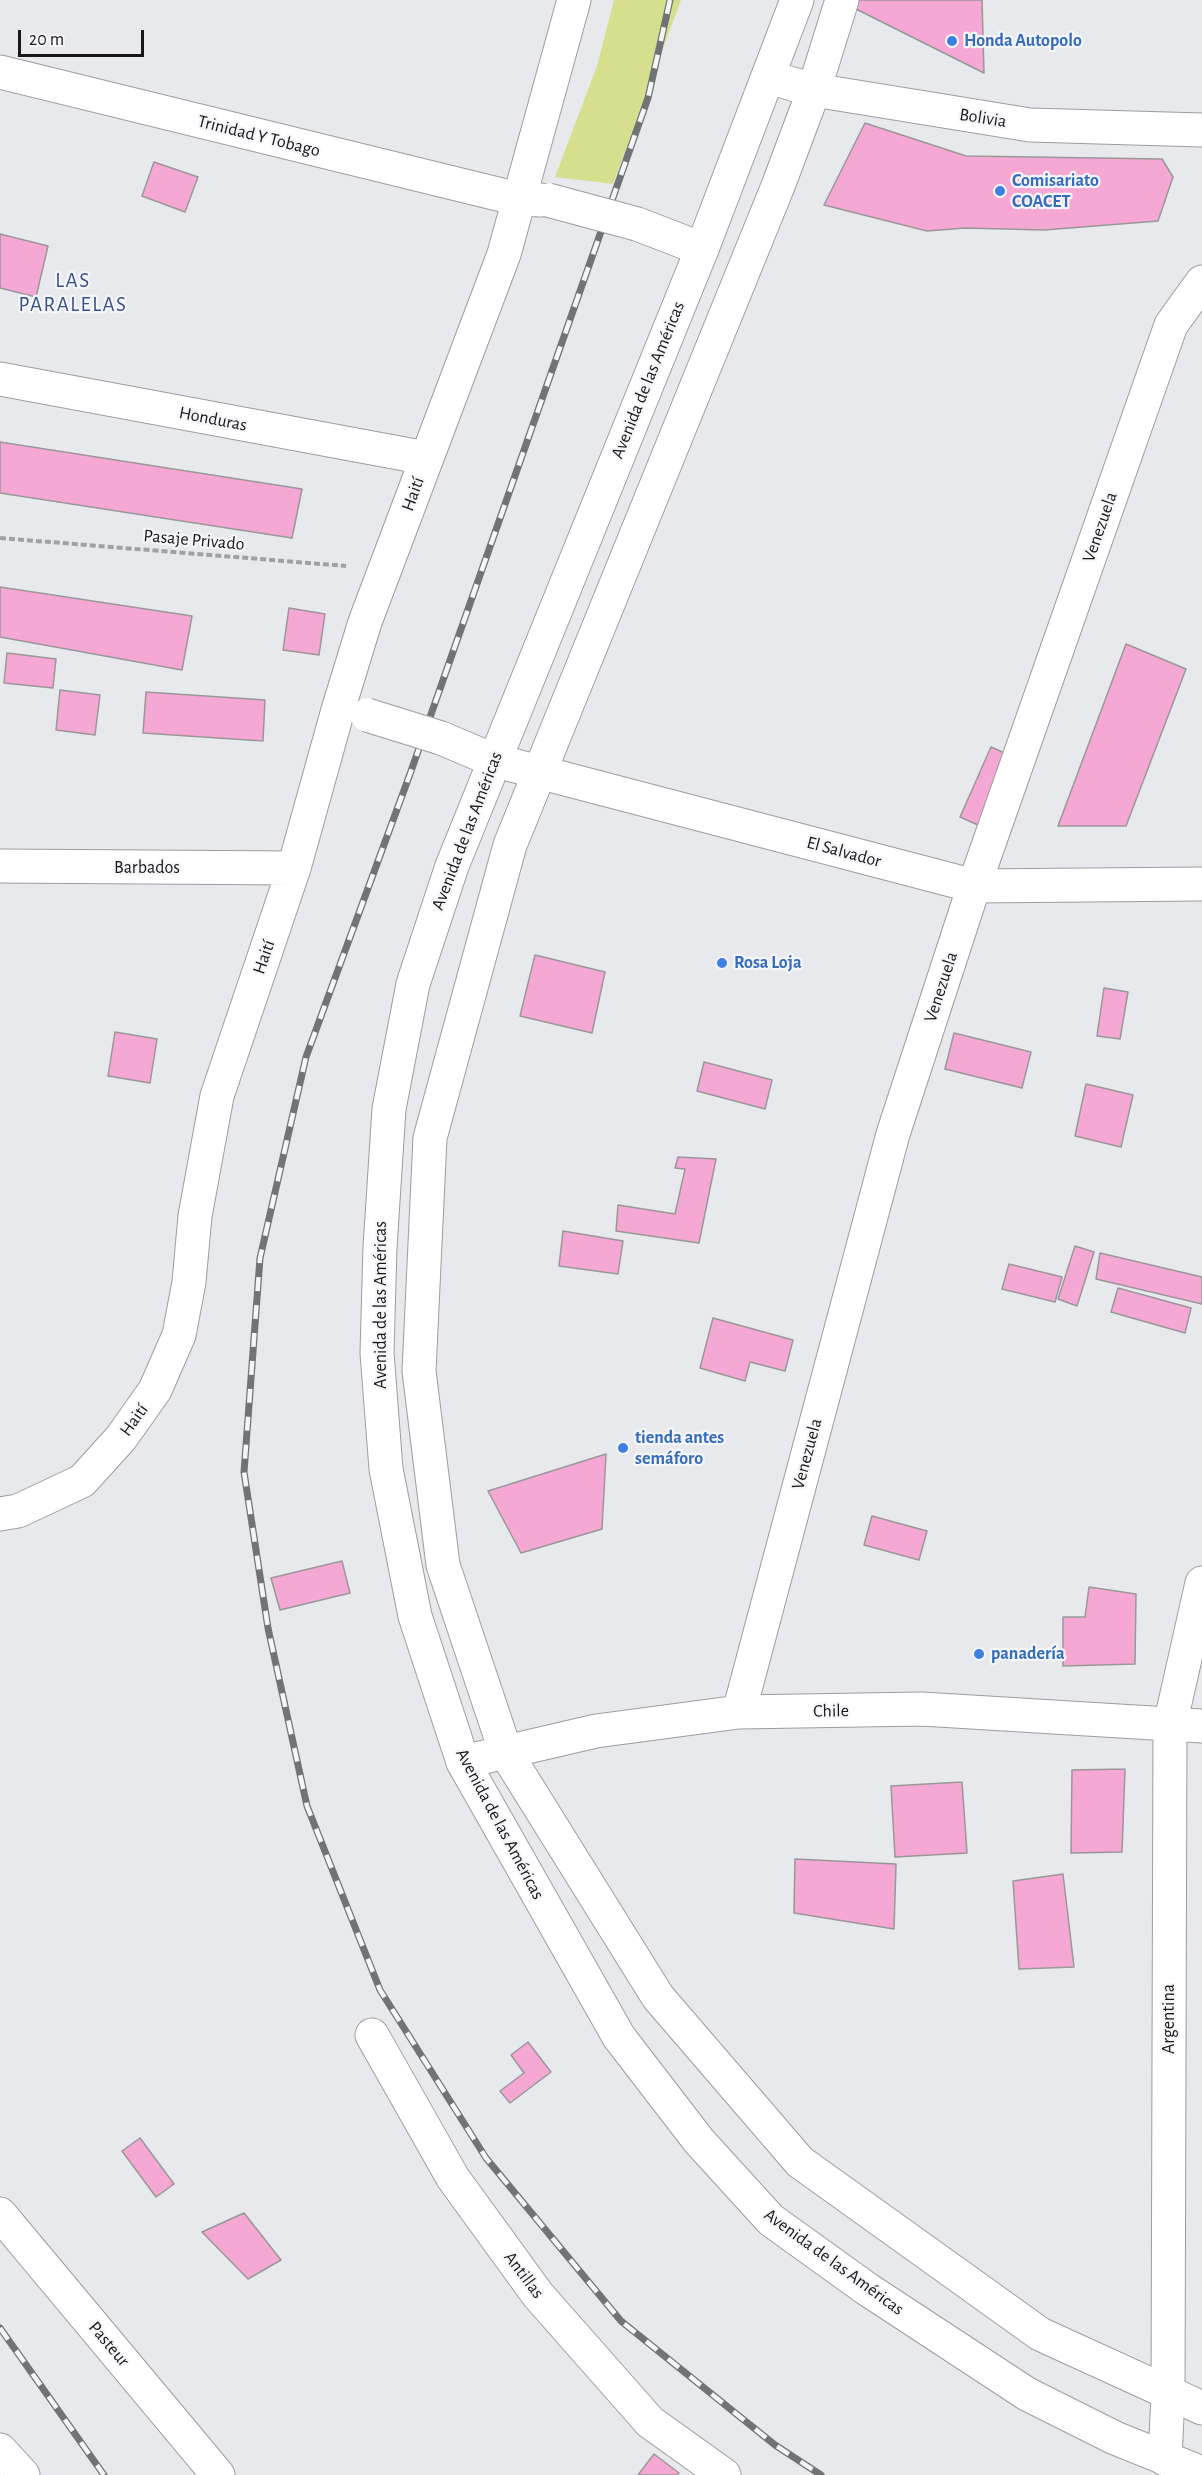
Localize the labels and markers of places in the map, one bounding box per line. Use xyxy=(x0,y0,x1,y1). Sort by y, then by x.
place label: Honda Autopolo xyxy=(964,30,1082,52)
marker: Honda Autopolo xyxy=(945,34,959,48)
place label: Comisariato COACET xyxy=(1012,170,1099,213)
marker: Comisariato COACET xyxy=(993,184,1007,198)
place label: Rosa Loja xyxy=(734,952,802,974)
marker: Rosa Loja xyxy=(715,956,729,970)
place label: tienda antes semáforo xyxy=(635,1427,724,1470)
marker: tienda antes semáforo xyxy=(616,1441,630,1455)
place label: panadería xyxy=(991,1643,1065,1665)
marker: panadería xyxy=(972,1647,986,1661)

